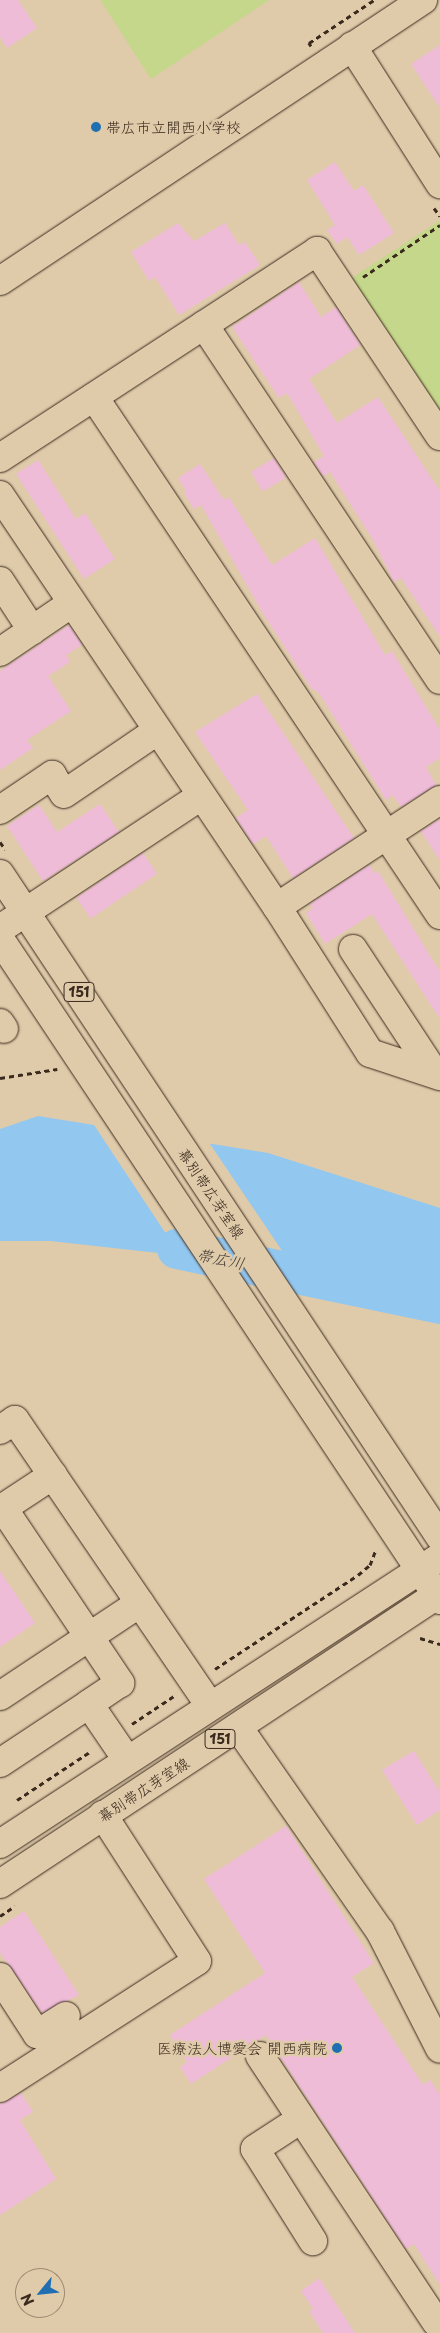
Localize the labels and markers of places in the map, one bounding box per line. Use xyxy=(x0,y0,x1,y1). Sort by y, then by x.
place label: 帯広市立開西小学校 xyxy=(106,118,241,136)
marker: 帯広市立開西小学校 xyxy=(90,121,102,133)
place label: 医療法人博愛会 開西病院 xyxy=(157,2039,327,2057)
marker: 医療法人博愛会 開西病院 xyxy=(331,2042,343,2054)

